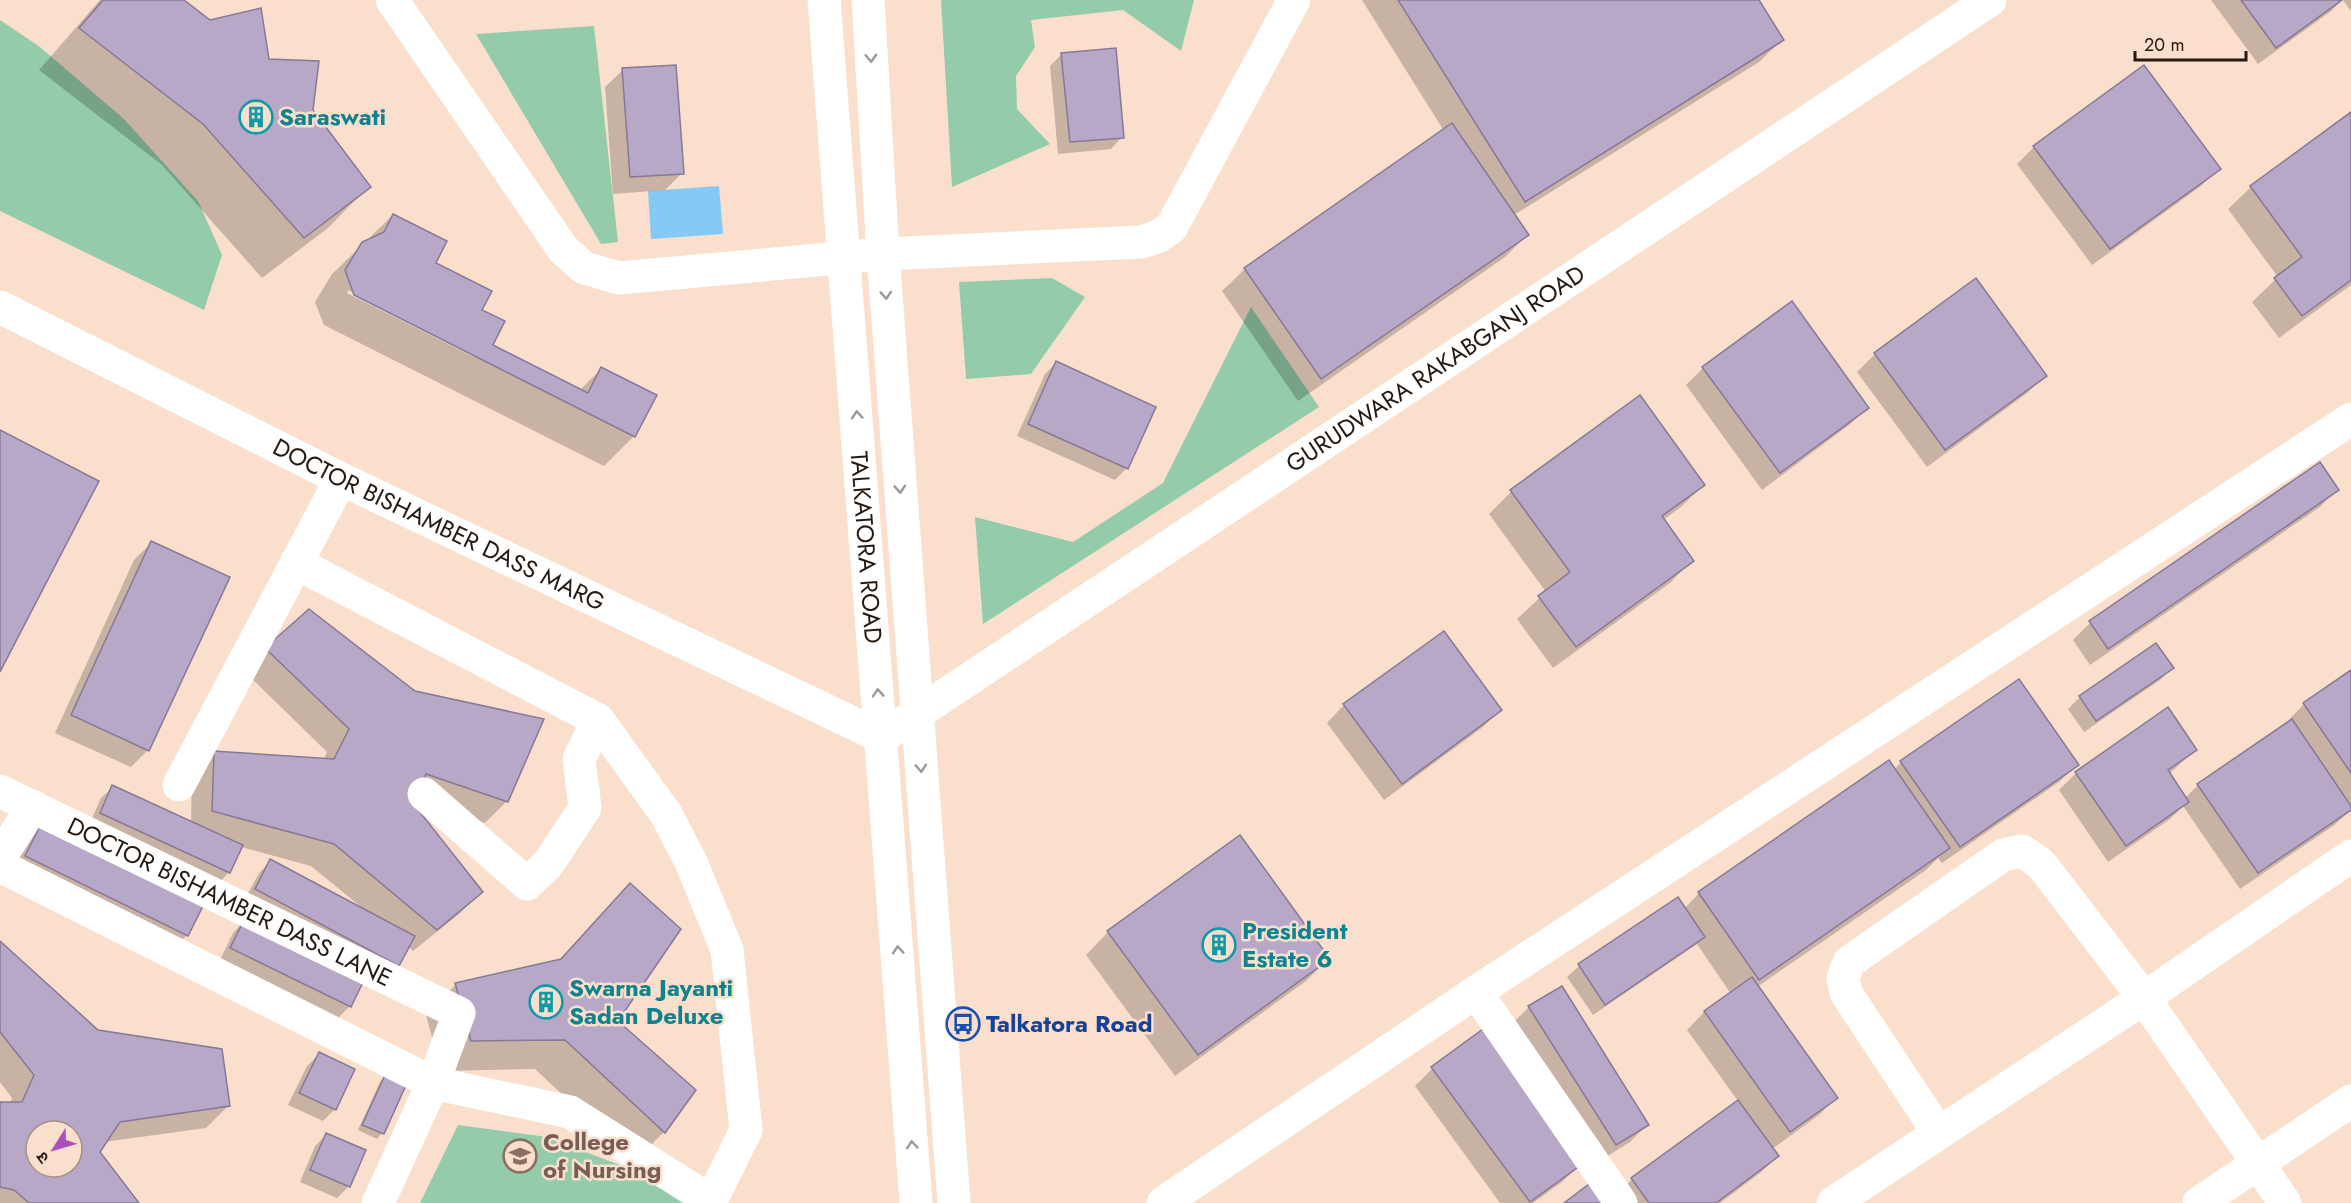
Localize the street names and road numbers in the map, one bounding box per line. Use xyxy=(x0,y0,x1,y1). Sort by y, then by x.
street label: GURUDWARA RAKABGANJ ROAD xyxy=(1279,256,1592,481)
street label: DOCTOR BISHAMBER DASS MARG xyxy=(267,429,611,619)
street label: TALKATORA ROAD xyxy=(842,450,891,645)
street label: DOCTOR BISHAMBER DASS LANE xyxy=(61,808,398,995)

